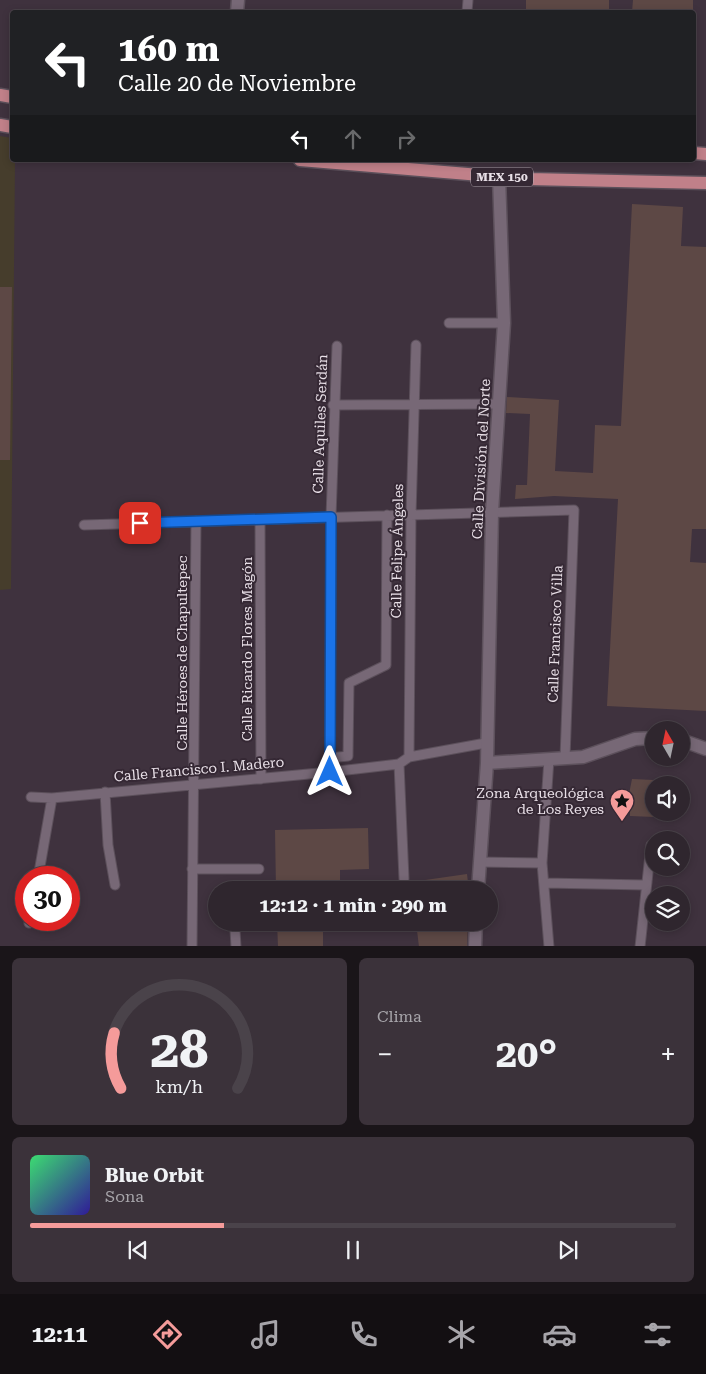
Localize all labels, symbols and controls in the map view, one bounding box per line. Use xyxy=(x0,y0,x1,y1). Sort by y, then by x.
text: 160 m xyxy=(118,29,219,70)
icon: left xyxy=(35,30,100,95)
text: Calle 20 de Noviembre xyxy=(118,71,356,96)
icon: left xyxy=(286,125,314,153)
icon: ahead xyxy=(339,125,367,153)
icon: right xyxy=(392,125,420,153)
road number: MEX 150 xyxy=(471,168,533,186)
street label: Calle Aquiles Serdán xyxy=(310,354,330,494)
street label: Calle División del Norte xyxy=(469,378,493,540)
street label: Calle Felipe Ángeles xyxy=(388,483,406,618)
pin xyxy=(119,502,161,544)
icon: arrive xyxy=(126,509,154,537)
street label: Calle Héroes de Chapultepec xyxy=(174,555,190,751)
street label: Calle Ricardo Flores Magón xyxy=(239,557,255,741)
street label: Calle Francisco Villa xyxy=(545,565,565,703)
north arrow xyxy=(645,721,690,766)
map controls xyxy=(645,721,690,931)
position arrow xyxy=(303,745,355,797)
street label: Calle Francisco I. Madero xyxy=(113,754,285,784)
button: sound xyxy=(645,776,690,821)
place label: Zona Arqueológica de Los Reyes xyxy=(476,785,604,817)
place icon: Zona Arqueológica de Los Reyes xyxy=(609,788,635,822)
button: search xyxy=(645,831,690,876)
speed limit sign: 30 xyxy=(15,866,80,931)
button: layers xyxy=(645,886,690,931)
text: 12:12 · 1 min · 290 m xyxy=(259,894,447,917)
text: Clima xyxy=(377,1007,422,1026)
text: 28 xyxy=(150,1019,209,1080)
text: 20° xyxy=(496,1032,557,1076)
text: − xyxy=(377,1038,393,1071)
text: + xyxy=(660,1038,676,1071)
text: km/h xyxy=(156,1076,204,1097)
text: Blue Orbit xyxy=(105,1164,204,1187)
text: Sona xyxy=(105,1187,144,1206)
icon: previous xyxy=(124,1236,152,1264)
icon: pause xyxy=(339,1236,367,1264)
icon: next xyxy=(554,1236,582,1264)
icon: directions xyxy=(150,1317,185,1352)
icon: music xyxy=(248,1317,283,1352)
icon: phone xyxy=(346,1317,381,1352)
icon: climate xyxy=(444,1317,479,1352)
icon: car xyxy=(542,1317,577,1352)
icon: filters xyxy=(640,1317,675,1352)
text: 12:11 xyxy=(31,1322,88,1347)

